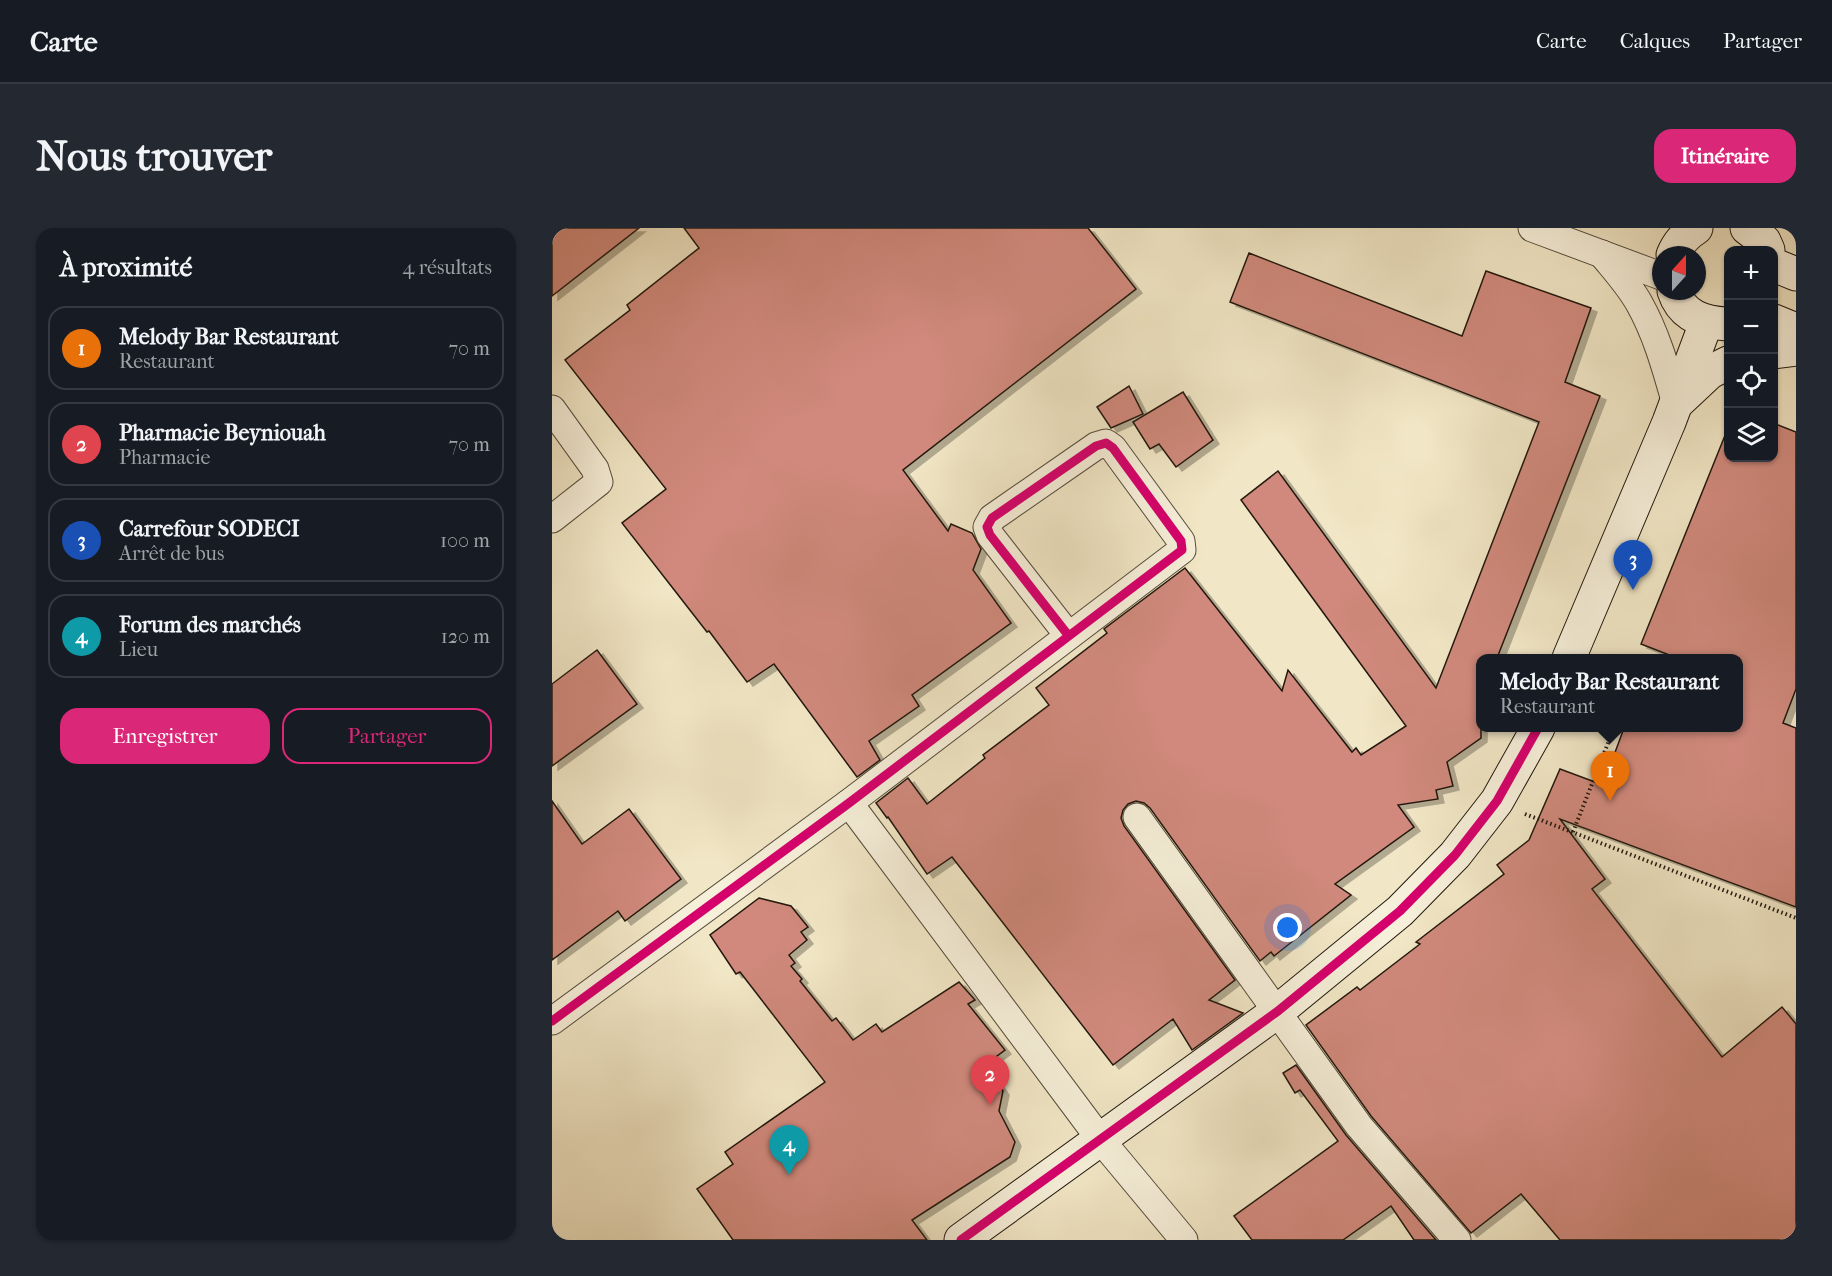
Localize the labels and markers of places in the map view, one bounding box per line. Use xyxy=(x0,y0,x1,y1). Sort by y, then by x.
pin: 3 xyxy=(1614,540,1652,590)
pin: 1 xyxy=(1590,752,1630,801)
pin: 2 xyxy=(970,1056,1010,1105)
pin: 4 xyxy=(770,1126,808,1175)

